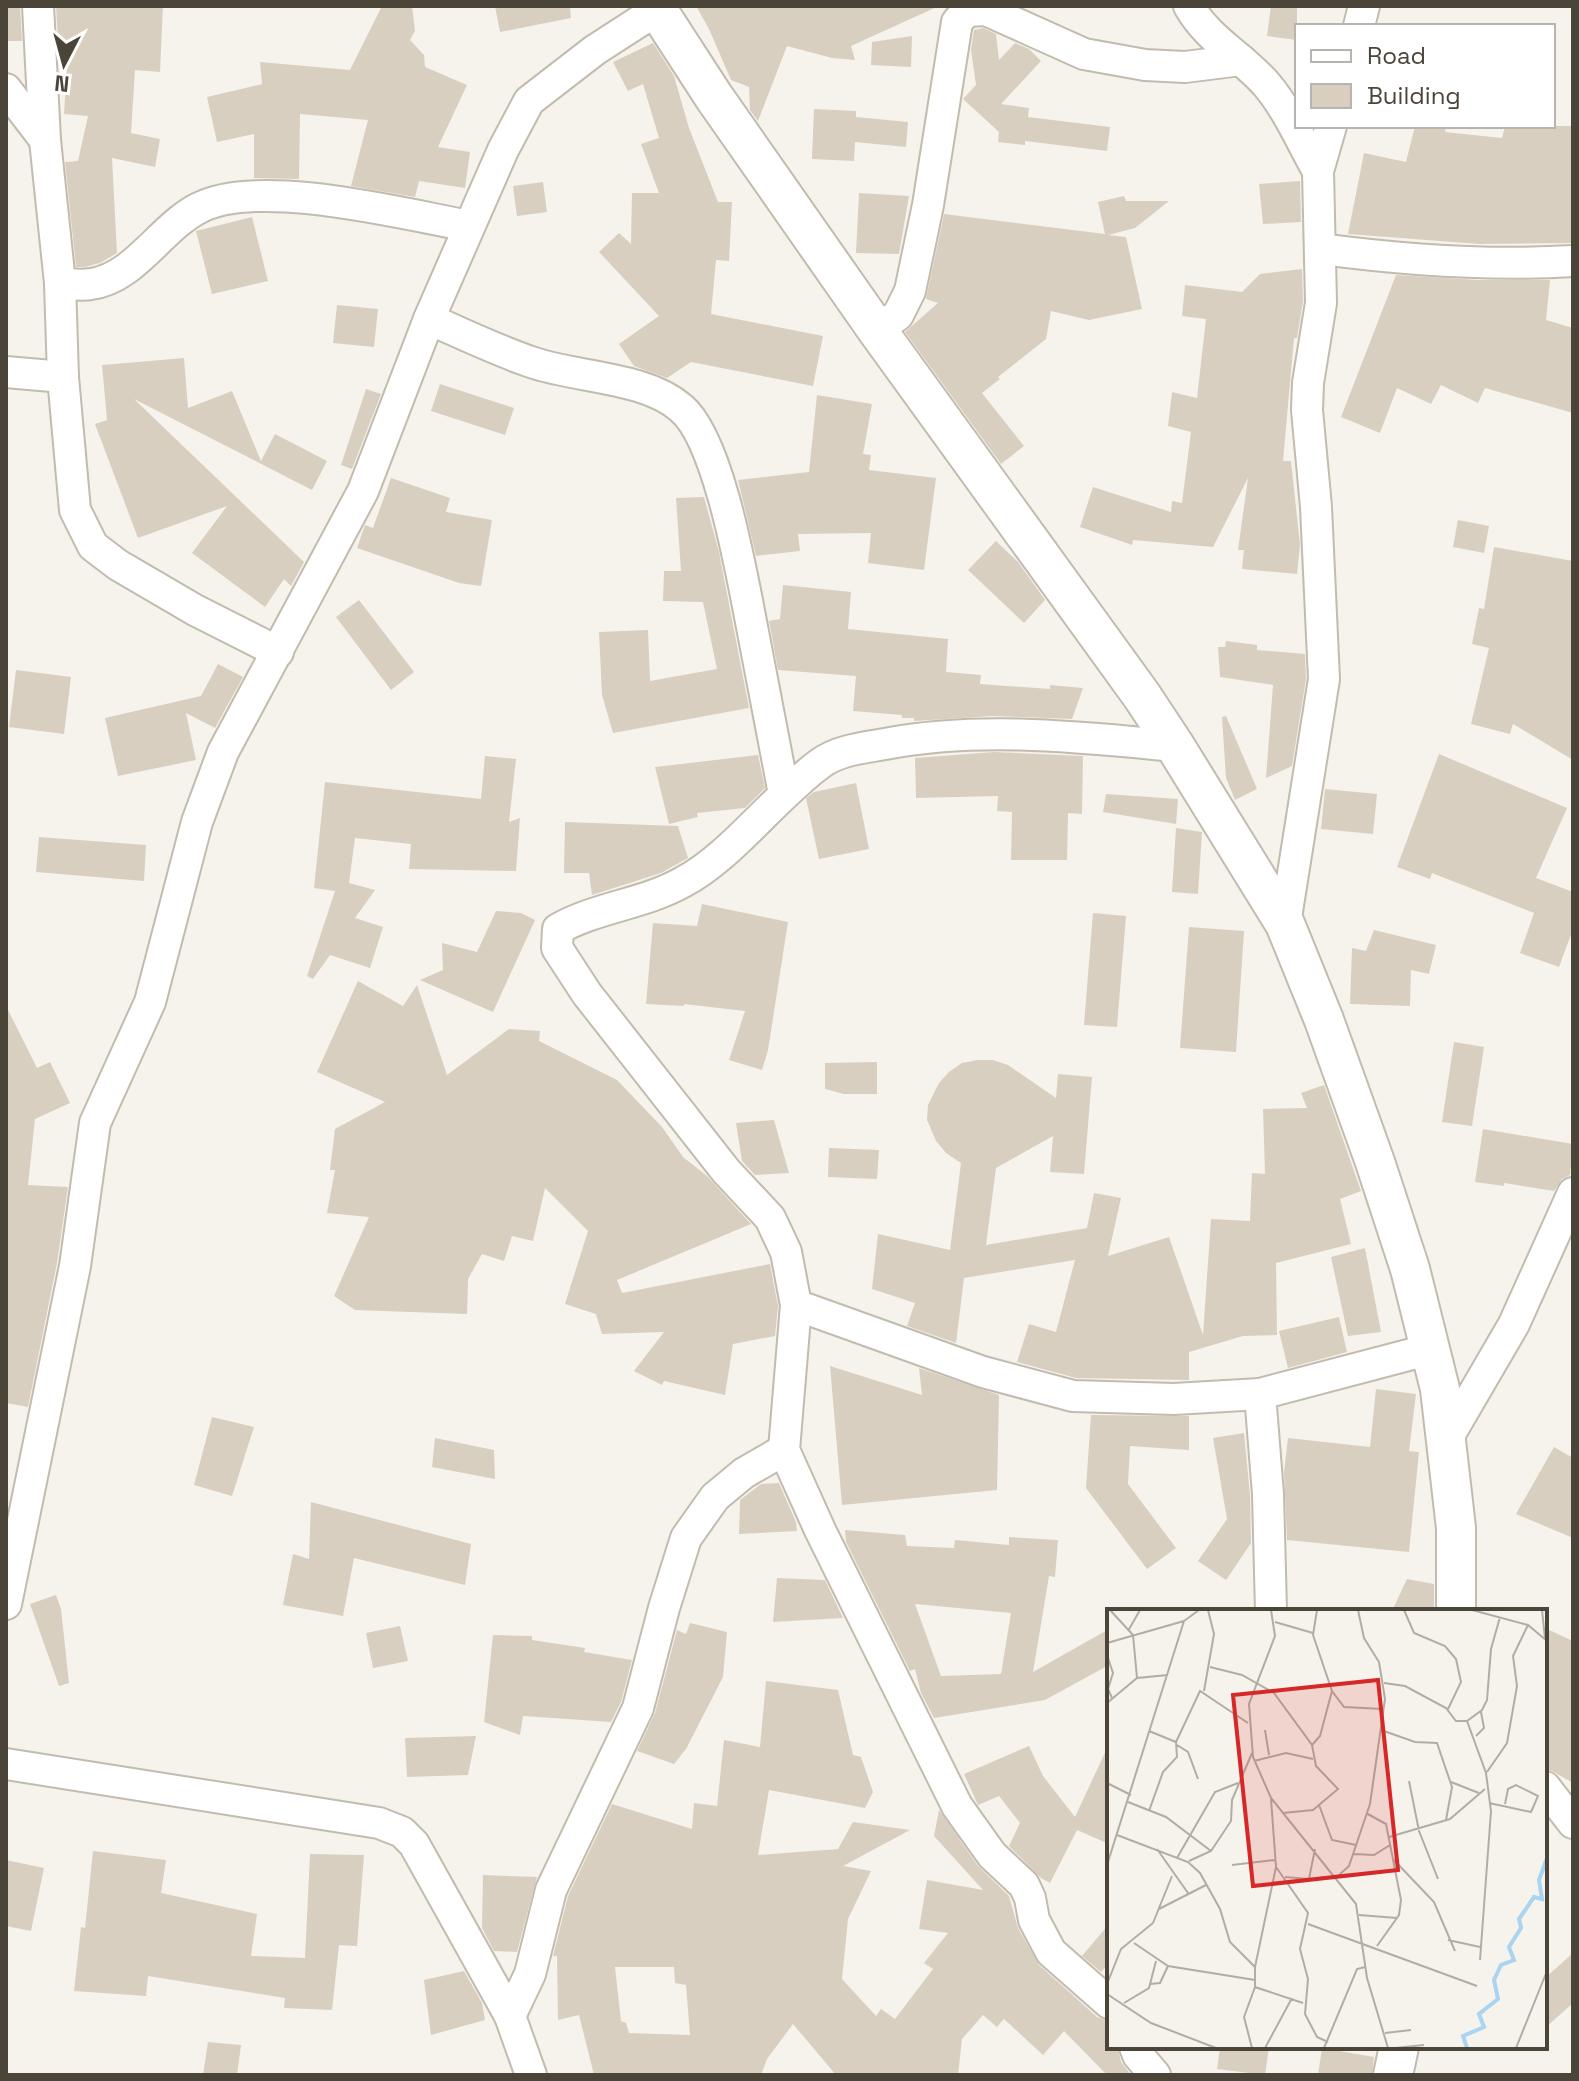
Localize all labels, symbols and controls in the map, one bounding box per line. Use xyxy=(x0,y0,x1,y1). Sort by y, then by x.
north arrow xyxy=(24,24,104,104)
legend xyxy=(1295,24,1555,128)
text: Road xyxy=(1367,40,1426,71)
text: N xyxy=(53,69,71,99)
text: Building xyxy=(1367,80,1461,111)
inset map xyxy=(1107,1609,1547,2049)

